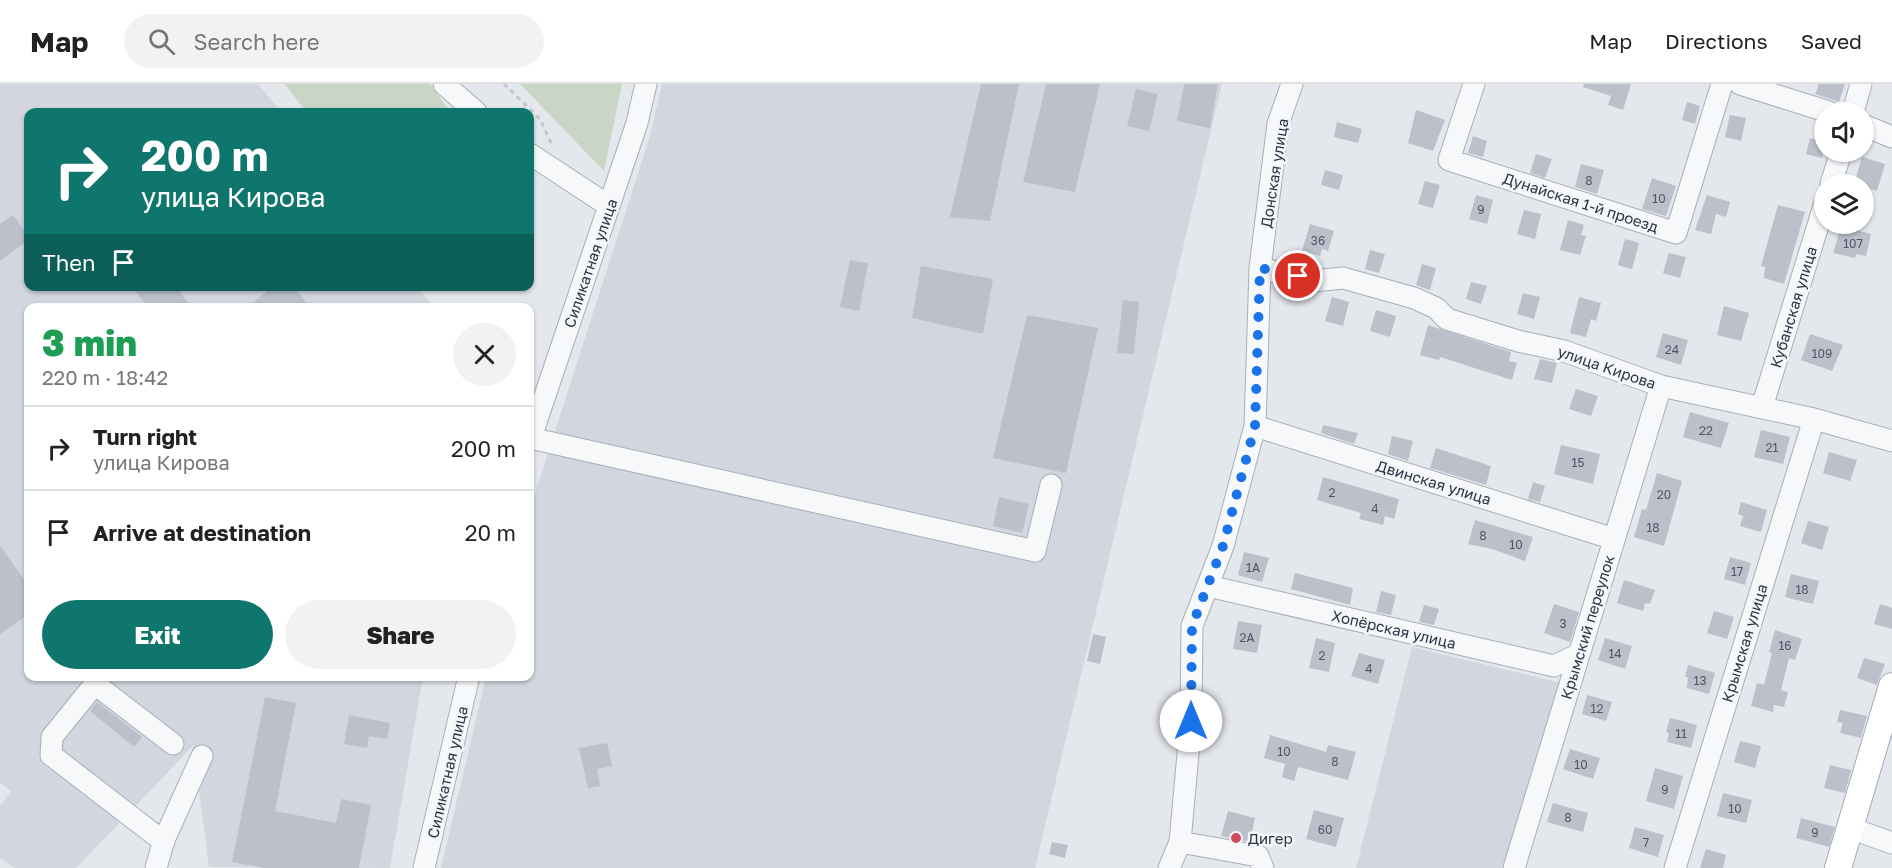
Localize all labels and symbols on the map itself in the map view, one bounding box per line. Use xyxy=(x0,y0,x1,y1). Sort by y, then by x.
street label: Донская улица xyxy=(1256,117,1292,229)
street label: Дунайская 1-й проезд xyxy=(1501,168,1661,236)
house number: 8 xyxy=(1585,173,1593,188)
house number: 10 xyxy=(1652,191,1666,206)
street label: Силикатная улица xyxy=(559,196,621,330)
house number: 9 xyxy=(1477,202,1485,217)
house number: 36 xyxy=(1311,233,1325,248)
house number: 107 xyxy=(1843,236,1863,251)
street label: Кубанская улица xyxy=(1766,244,1820,370)
pin xyxy=(1272,250,1323,301)
street label: улица Кирова xyxy=(1556,342,1658,392)
house number: 24 xyxy=(1665,342,1679,357)
house number: 109 xyxy=(1812,346,1832,361)
house number: 22 xyxy=(1699,423,1713,438)
house number: 21 xyxy=(1766,440,1779,455)
house number: 15 xyxy=(1572,455,1584,470)
street label: Двинская улица xyxy=(1374,456,1494,508)
house number: 2 xyxy=(1329,485,1336,500)
house number: 20 xyxy=(1657,487,1671,502)
house number: 4 xyxy=(1371,501,1379,516)
house number: 18 xyxy=(1646,520,1660,535)
house number: 8 xyxy=(1479,528,1487,543)
house number: 10 xyxy=(1509,537,1523,552)
street label: Крымский переулок xyxy=(1556,552,1618,701)
house number: 1А xyxy=(1246,560,1260,575)
house number: 17 xyxy=(1731,564,1743,579)
street label: Крымская улица xyxy=(1717,582,1771,704)
house number: 18 xyxy=(1795,582,1809,597)
street label: Хопёрская улица xyxy=(1330,606,1458,652)
house number: 3 xyxy=(1559,616,1567,631)
house number: 2А xyxy=(1239,630,1255,645)
house number: 16 xyxy=(1778,638,1792,653)
house number: 14 xyxy=(1608,646,1622,661)
house number: 2 xyxy=(1319,648,1326,663)
house number: 4 xyxy=(1365,661,1373,676)
house number: 13 xyxy=(1694,673,1706,688)
position arrow xyxy=(1159,689,1223,753)
house number: 12 xyxy=(1591,701,1603,716)
street label: Силикатная улица xyxy=(423,704,471,840)
house number: 11 xyxy=(1675,726,1687,741)
house number: 10 xyxy=(1277,744,1291,759)
house number: 8 xyxy=(1331,754,1339,769)
house number: 10 xyxy=(1574,757,1588,772)
house number: 9 xyxy=(1661,782,1669,797)
house number: 10 xyxy=(1728,801,1742,816)
house number: 8 xyxy=(1564,810,1572,825)
house number: 60 xyxy=(1318,822,1332,837)
house number: 9 xyxy=(1811,825,1819,840)
place label: Дигер xyxy=(1248,829,1293,847)
marker: Дигер xyxy=(1229,831,1243,845)
house number: 7 xyxy=(1643,835,1649,850)

